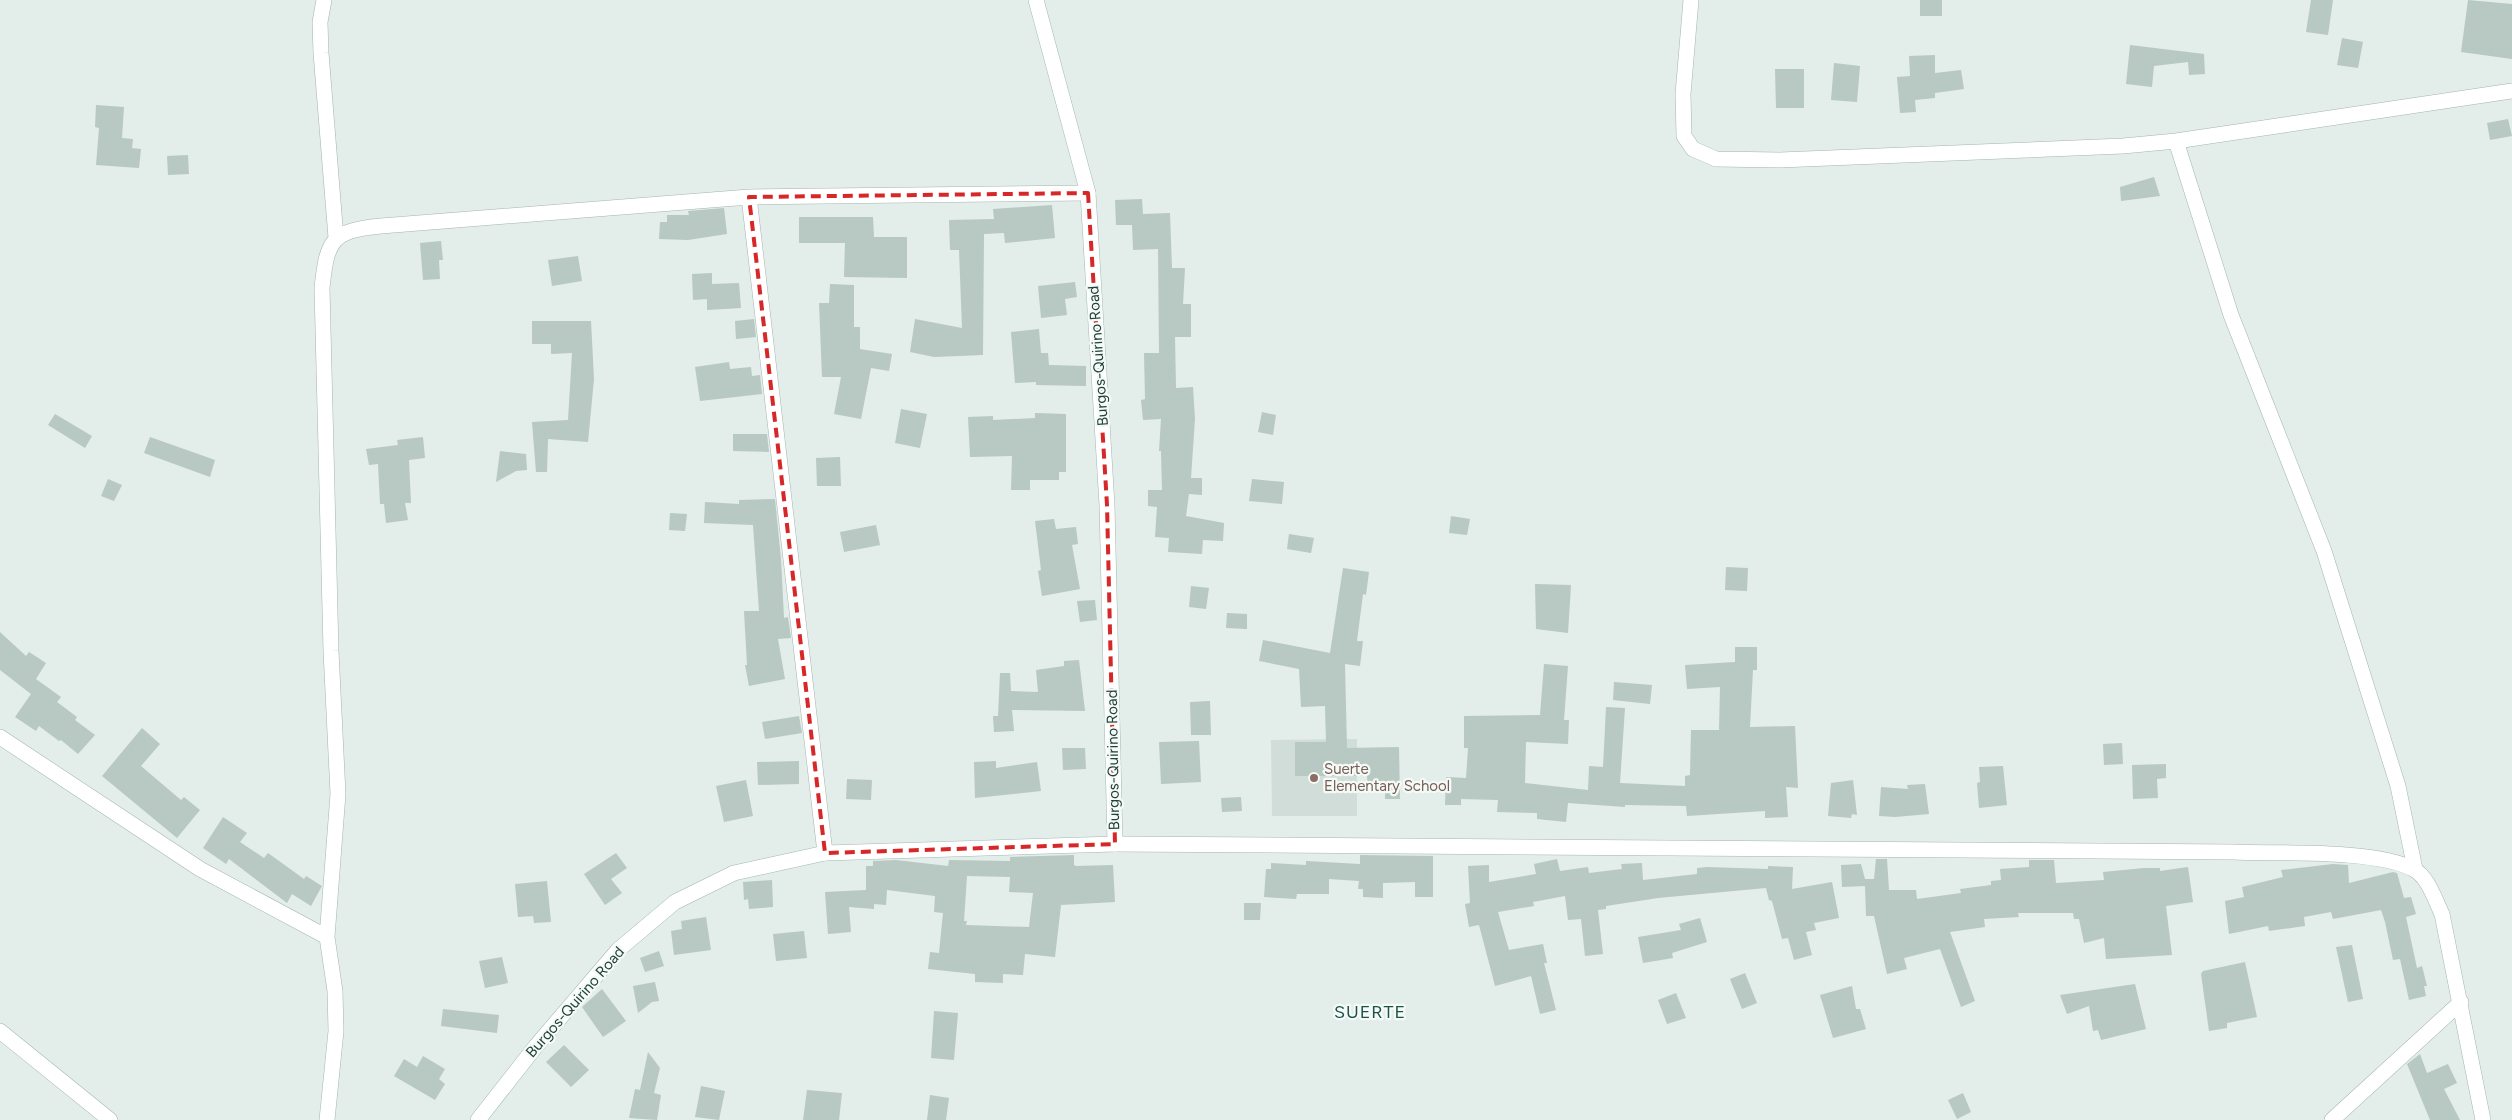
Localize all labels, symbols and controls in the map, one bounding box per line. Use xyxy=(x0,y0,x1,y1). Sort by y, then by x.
street label: Burgos-Quirino Road xyxy=(1084,285,1112,427)
street label: Burgos-Quirino Road xyxy=(1103,689,1123,831)
place label: Suerte Elementary School xyxy=(1324,760,1450,795)
marker: Suerte Elementary School xyxy=(1308,772,1320,784)
street label: Burgos-Quirino Road xyxy=(522,943,628,1061)
district label: SUERTE xyxy=(1334,1001,1406,1023)

